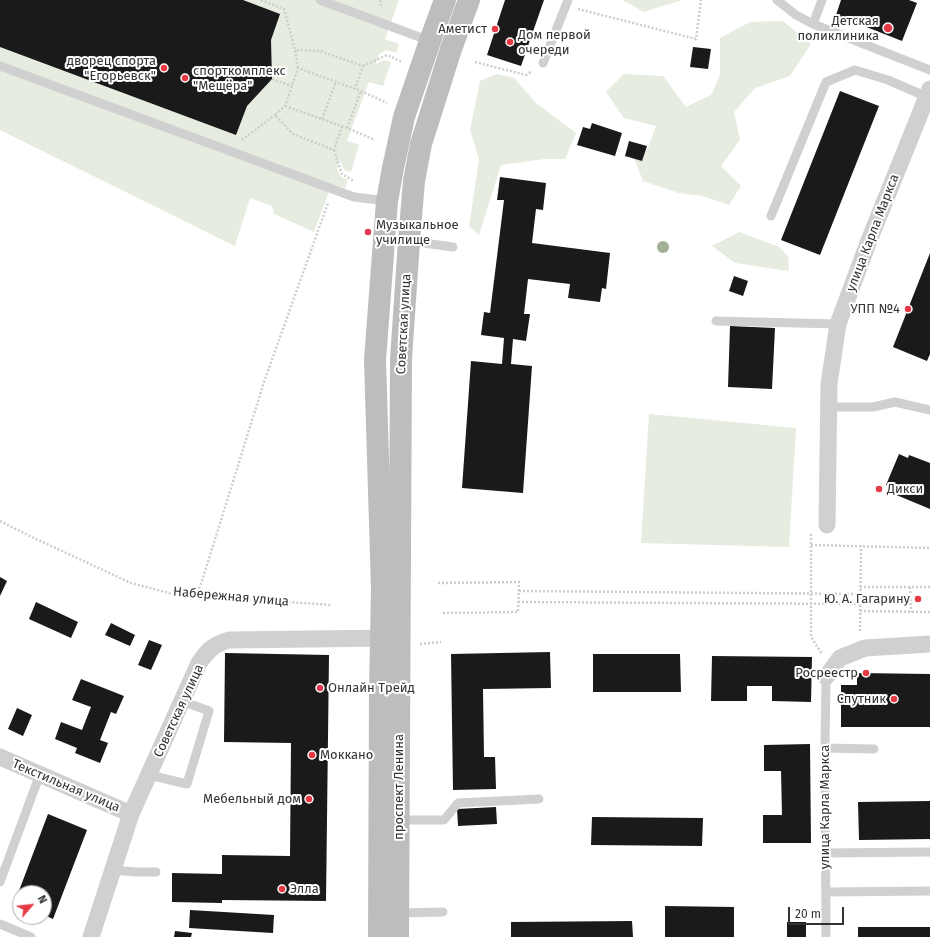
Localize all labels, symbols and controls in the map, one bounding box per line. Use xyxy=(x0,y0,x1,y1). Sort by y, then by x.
place label: Детская поликлиника xyxy=(797,13,879,44)
place label: Аметист xyxy=(438,21,487,37)
marker: Детская поликлиника xyxy=(882,22,894,34)
marker: Аметист xyxy=(490,24,500,34)
place label: Дом первой очереди xyxy=(518,27,591,58)
marker: Дом первой очереди xyxy=(505,37,515,47)
place label: дворец спорта "Егорьевск" xyxy=(67,53,156,84)
marker: дворец спорта "Егорьевск" xyxy=(159,63,169,73)
place label: спорткомплекс "Мещёра" xyxy=(193,63,286,94)
marker: спорткомплекс "Мещёра" xyxy=(180,73,190,83)
street label: улица Карла Маркса xyxy=(843,172,903,294)
place label: Музыкальное училище xyxy=(376,217,459,248)
marker: Музыкальное училище xyxy=(363,227,373,237)
street label: Советская улица xyxy=(394,273,414,375)
place label: УПП №4 xyxy=(850,301,900,317)
marker: УПП №4 xyxy=(903,304,913,314)
place label: Дикси xyxy=(887,481,923,497)
marker: Дикси xyxy=(874,484,884,494)
street label: Набережная улица xyxy=(172,584,290,610)
place label: Ю. А. Гагарину xyxy=(824,591,910,607)
marker: Ю. А. Гагарину xyxy=(913,594,923,604)
street label: Советская улица xyxy=(151,662,207,760)
place label: Росреестр xyxy=(795,665,858,681)
marker: Росреестр xyxy=(861,668,871,678)
place label: Онлайн Трейд xyxy=(328,680,415,696)
marker: Онлайн Трейд xyxy=(315,683,325,693)
place label: Спутник xyxy=(837,691,886,707)
marker: Спутник xyxy=(889,694,899,704)
street label: проспект Ленина xyxy=(391,734,407,840)
street label: улица Карла Маркса xyxy=(817,745,833,869)
place label: Моккано xyxy=(320,747,373,763)
marker: Моккано xyxy=(307,750,317,760)
street label: Текстильная улица xyxy=(10,756,122,816)
place label: Мебельный дом xyxy=(203,791,301,807)
marker: Мебельный дом xyxy=(304,794,314,804)
place label: Элла xyxy=(290,881,319,897)
marker: Элла xyxy=(277,884,287,894)
north arrow xyxy=(12,885,52,925)
text: N xyxy=(35,893,50,906)
scale bar xyxy=(790,899,846,925)
text: 20 m xyxy=(795,907,821,921)

